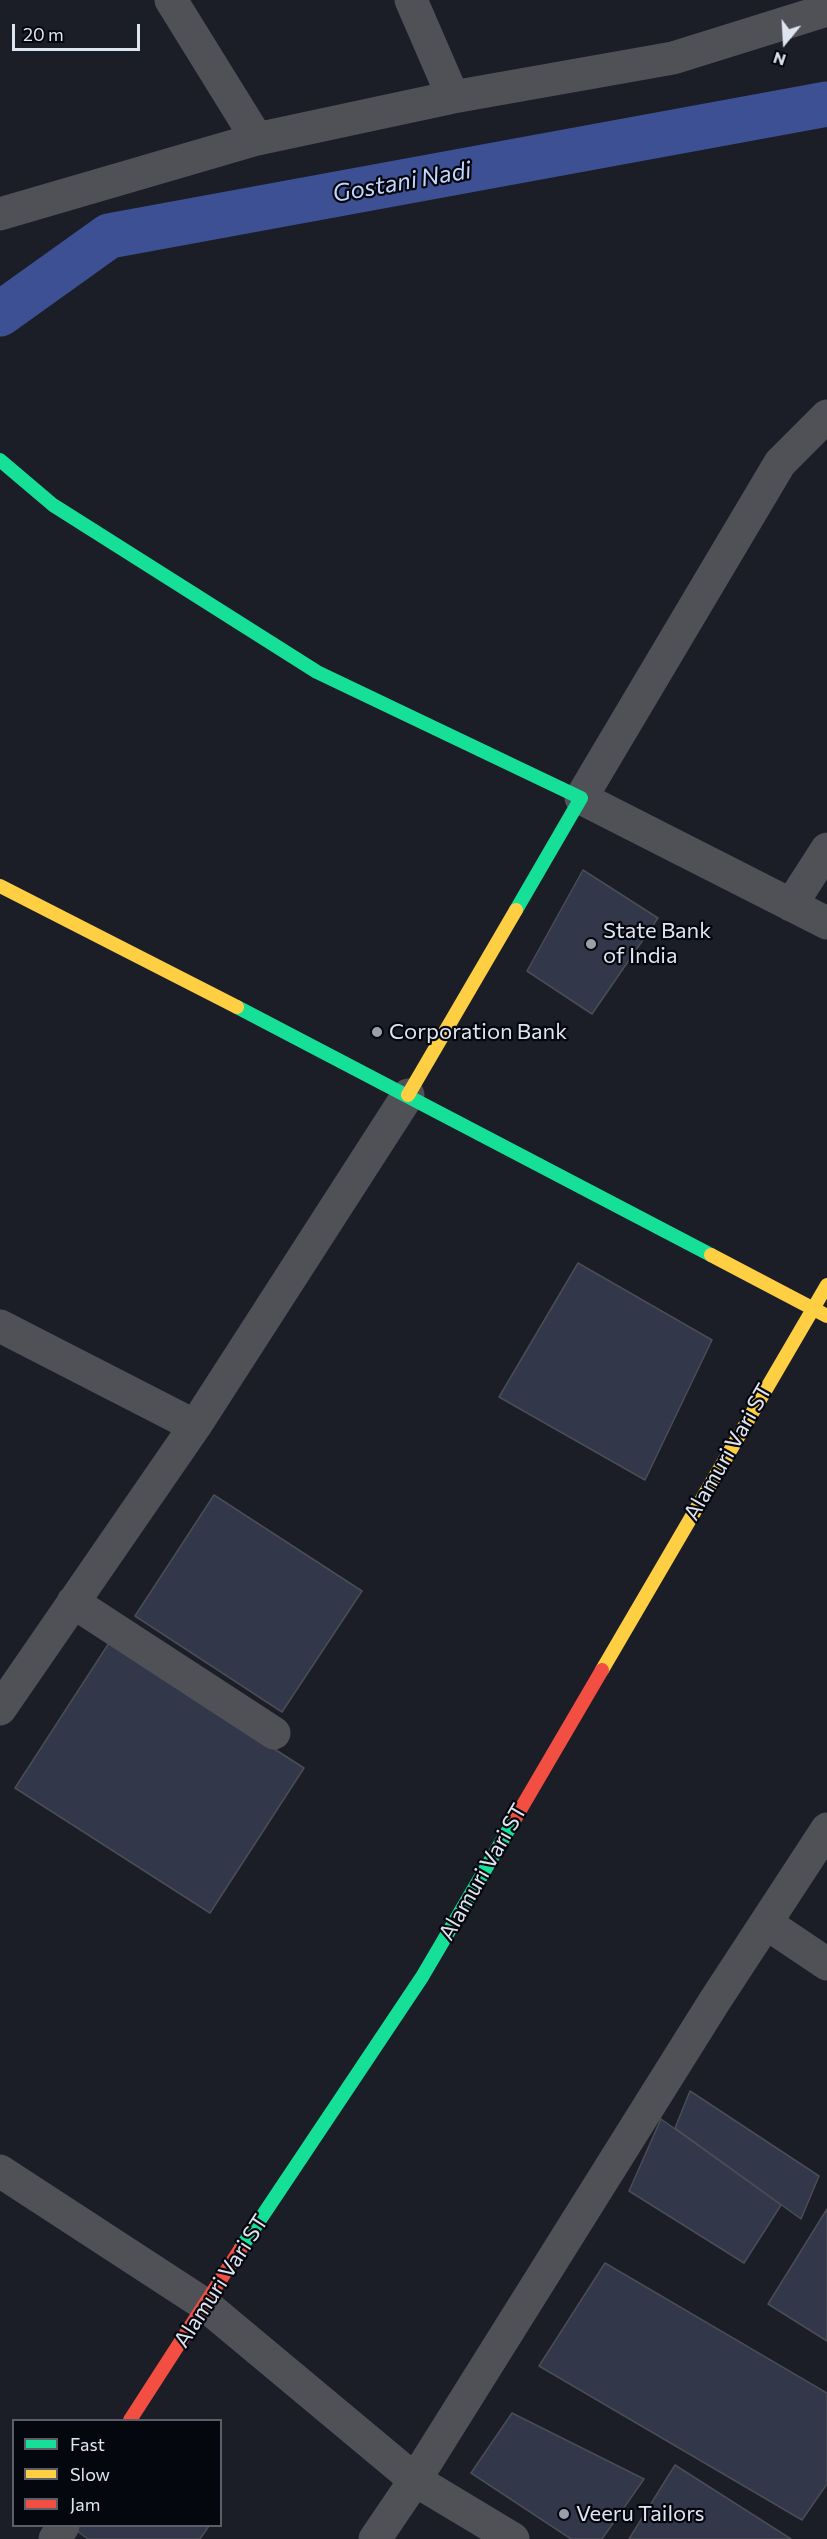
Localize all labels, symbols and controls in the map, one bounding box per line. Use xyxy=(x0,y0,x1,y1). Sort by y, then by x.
scale bar xyxy=(15,12,142,50)
north arrow xyxy=(755,12,815,72)
text: 20 m xyxy=(23,23,64,45)
text: N xyxy=(771,49,788,70)
water label: Gostani Nadi xyxy=(330,156,474,208)
place label: State Bank of India xyxy=(603,918,711,969)
marker: State Bank of India xyxy=(584,937,598,951)
place label: Corporation Bank xyxy=(389,1019,567,1045)
marker: Corporation Bank xyxy=(370,1025,384,1039)
street label: Alamuri Vari ST xyxy=(678,1379,778,1525)
street label: Alamuri Vari ST xyxy=(433,1799,533,1945)
street label: Alamuri Vari ST xyxy=(168,2210,274,2352)
legend xyxy=(12,2419,222,2527)
text: Fast xyxy=(70,2433,105,2455)
text: Slow xyxy=(70,2463,110,2485)
text: Jam xyxy=(70,2493,100,2515)
place label: Veeru Tailors xyxy=(576,2501,705,2527)
marker: Veeru Tailors xyxy=(557,2507,571,2521)

